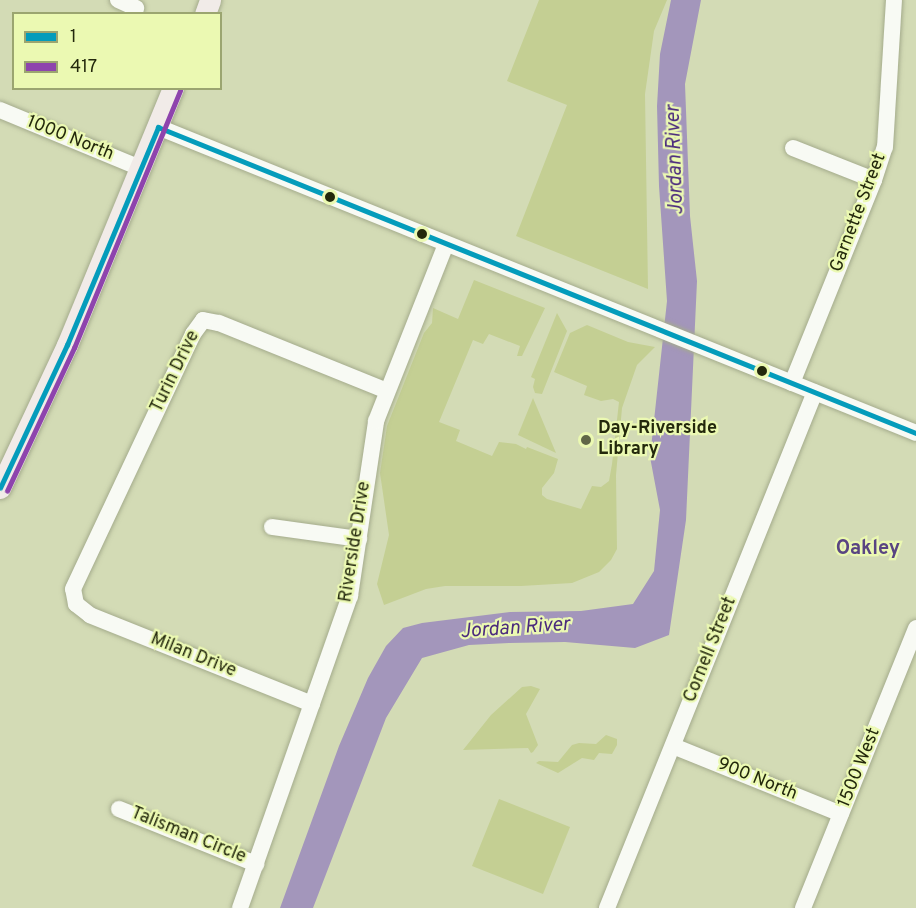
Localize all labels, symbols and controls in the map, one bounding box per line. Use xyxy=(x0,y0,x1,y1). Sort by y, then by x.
legend xyxy=(12,12,222,90)
text: 1 xyxy=(70,26,77,49)
text: 417 xyxy=(70,56,97,79)
water label: Jordan River xyxy=(662,105,690,215)
street label: 1000 North xyxy=(23,112,117,166)
street label: Garnette Street xyxy=(826,151,892,275)
unlabelled marker xyxy=(324,191,336,203)
unlabelled marker xyxy=(416,228,428,240)
street label: Turin Drive xyxy=(147,327,205,417)
unlabelled marker xyxy=(756,365,768,377)
place label: Day-Riverside Library xyxy=(598,419,717,462)
marker: Day-Riverside Library xyxy=(579,433,593,447)
street label: Riverside Drive xyxy=(336,480,376,604)
district label: Oakley xyxy=(836,537,900,561)
street label: Cornell Street xyxy=(680,594,742,706)
water label: Jordan River xyxy=(459,613,571,645)
street label: Milan Drive xyxy=(147,629,239,683)
street label: 1500 West xyxy=(834,725,886,811)
street label: 900 North xyxy=(714,754,800,806)
street label: Talisman Circle xyxy=(127,803,249,869)

